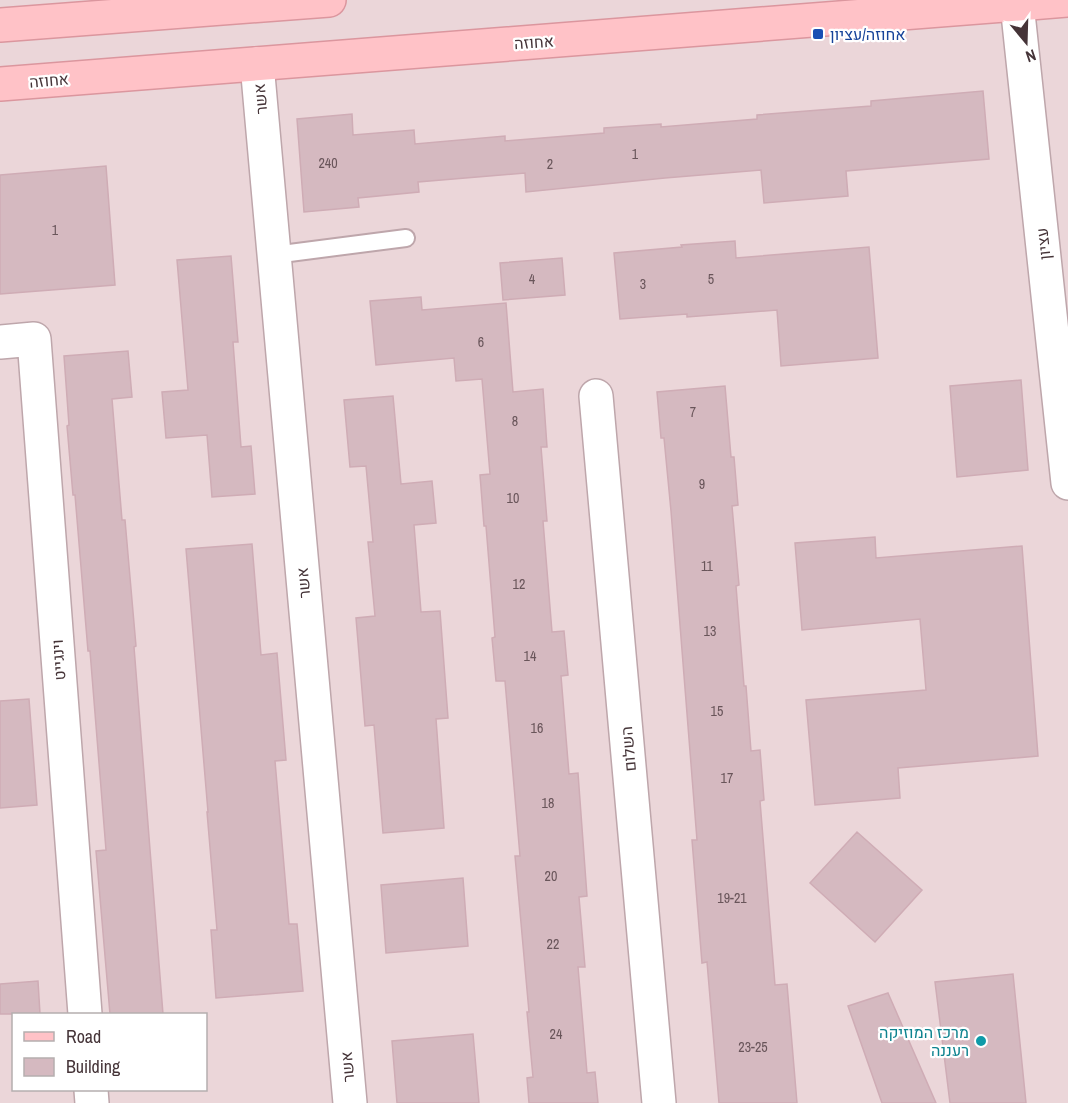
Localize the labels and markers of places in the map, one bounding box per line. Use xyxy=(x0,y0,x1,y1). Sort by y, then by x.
place label: אחוזה/עציון xyxy=(830,23,906,45)
marker: אחוזה/עציון xyxy=(811,27,825,41)
place label: מרכז המוזיקה רעננה xyxy=(879,1021,969,1061)
marker: מרכז המוזיקה רעננה xyxy=(974,1034,988,1048)

